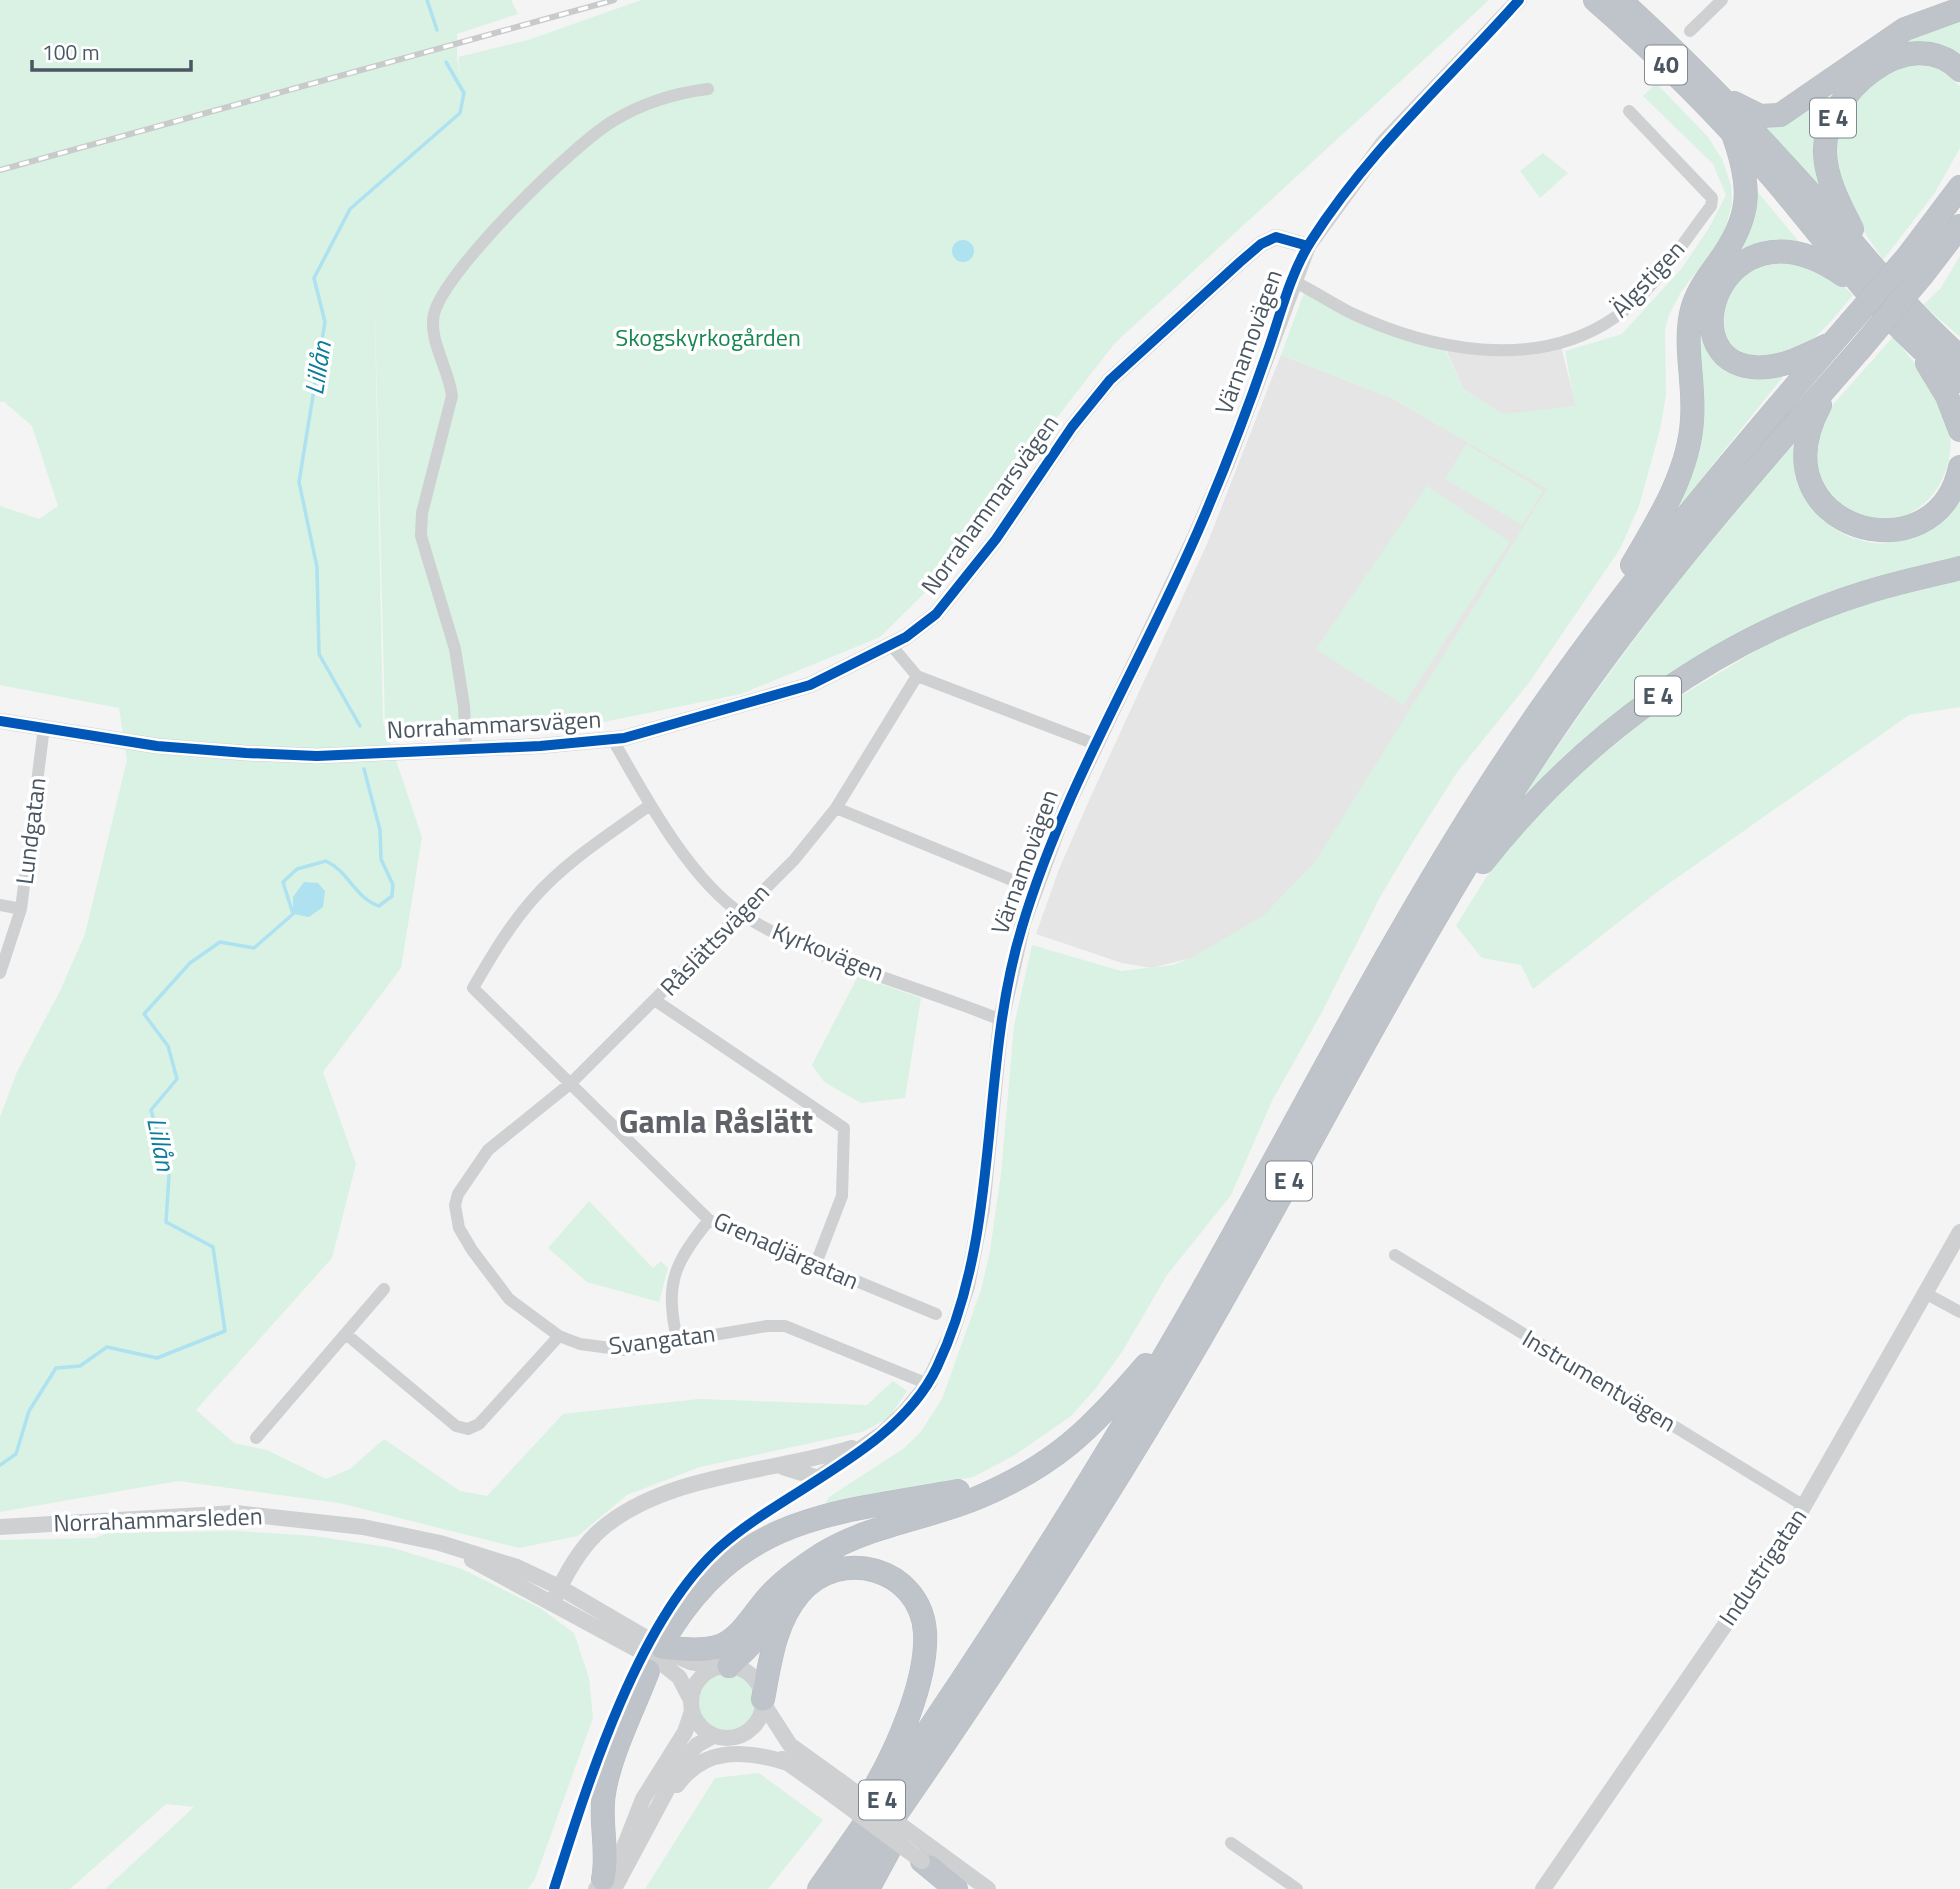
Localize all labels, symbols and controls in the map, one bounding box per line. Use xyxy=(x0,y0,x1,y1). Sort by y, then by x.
scale bar xyxy=(32,28,191,72)
text: 100 m xyxy=(42,36,99,68)
road number: 40 xyxy=(1645,46,1687,85)
road number: E 4 xyxy=(1810,99,1856,138)
street label: Älgstigen xyxy=(1602,232,1693,325)
street label: Värnamovägen xyxy=(1205,264,1291,419)
park label: Skogskyrkogården xyxy=(615,319,801,355)
water label: Lillån xyxy=(294,337,341,398)
street label: Norrahammarsvägen xyxy=(912,407,1067,602)
road number: E 4 xyxy=(1635,676,1681,716)
street label: Norrahammarsvägen xyxy=(386,700,602,748)
street label: Lundgatan xyxy=(6,775,54,886)
street label: Värnamovägen xyxy=(981,784,1067,939)
street label: Råslättsvägen xyxy=(651,875,777,1004)
street label: Kyrkovägen xyxy=(767,912,890,990)
district label: Gamla Råslätt xyxy=(619,1097,813,1145)
water label: Lillån xyxy=(137,1114,186,1175)
road number: E 4 xyxy=(1266,1162,1312,1200)
street label: Grenadjärgatan xyxy=(708,1202,865,1298)
street label: Svangatan xyxy=(607,1315,717,1363)
street label: Instrumentvägen xyxy=(1516,1320,1683,1440)
street label: Norrahammarsleden xyxy=(53,1497,263,1541)
street label: Industrigatan xyxy=(1709,1500,1815,1632)
road number: E 4 xyxy=(859,1781,905,1820)

